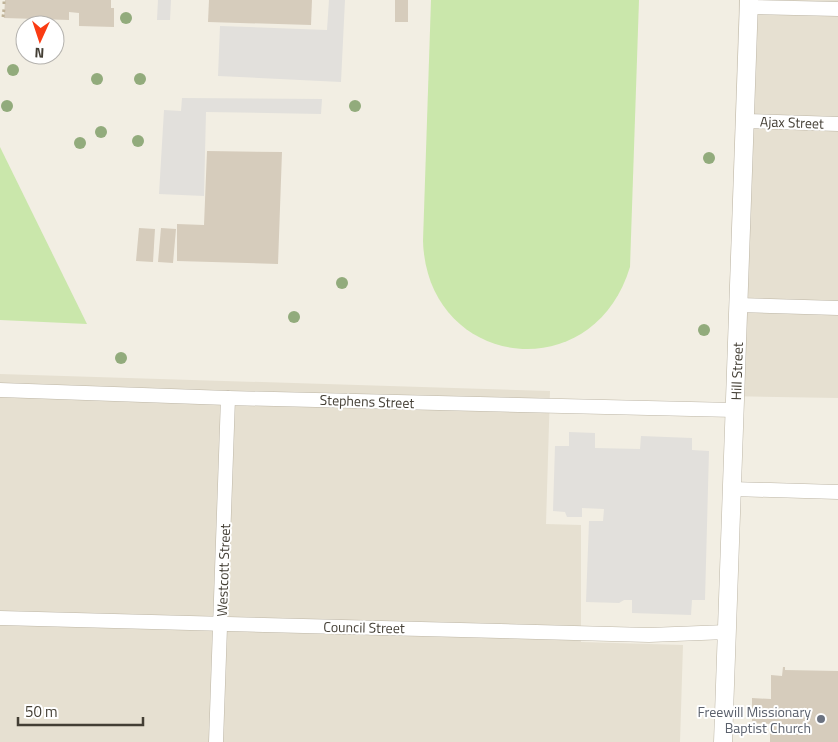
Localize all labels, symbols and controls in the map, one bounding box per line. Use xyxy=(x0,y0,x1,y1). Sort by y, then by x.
north arrow xyxy=(15,15,65,65)
text: N xyxy=(34,43,45,64)
street label: Ajax Street xyxy=(760,110,824,134)
street label: Hill Street xyxy=(724,342,748,401)
street label: Stephens Street xyxy=(319,389,415,413)
street label: Westcott Street xyxy=(211,523,235,617)
street label: Council Street xyxy=(323,616,405,638)
scale bar xyxy=(18,694,142,726)
text: 50 m xyxy=(25,700,58,723)
place label: Freewill Missionary Baptist Church xyxy=(697,701,811,738)
marker: Freewill Missionary Baptist Church xyxy=(815,713,827,725)

